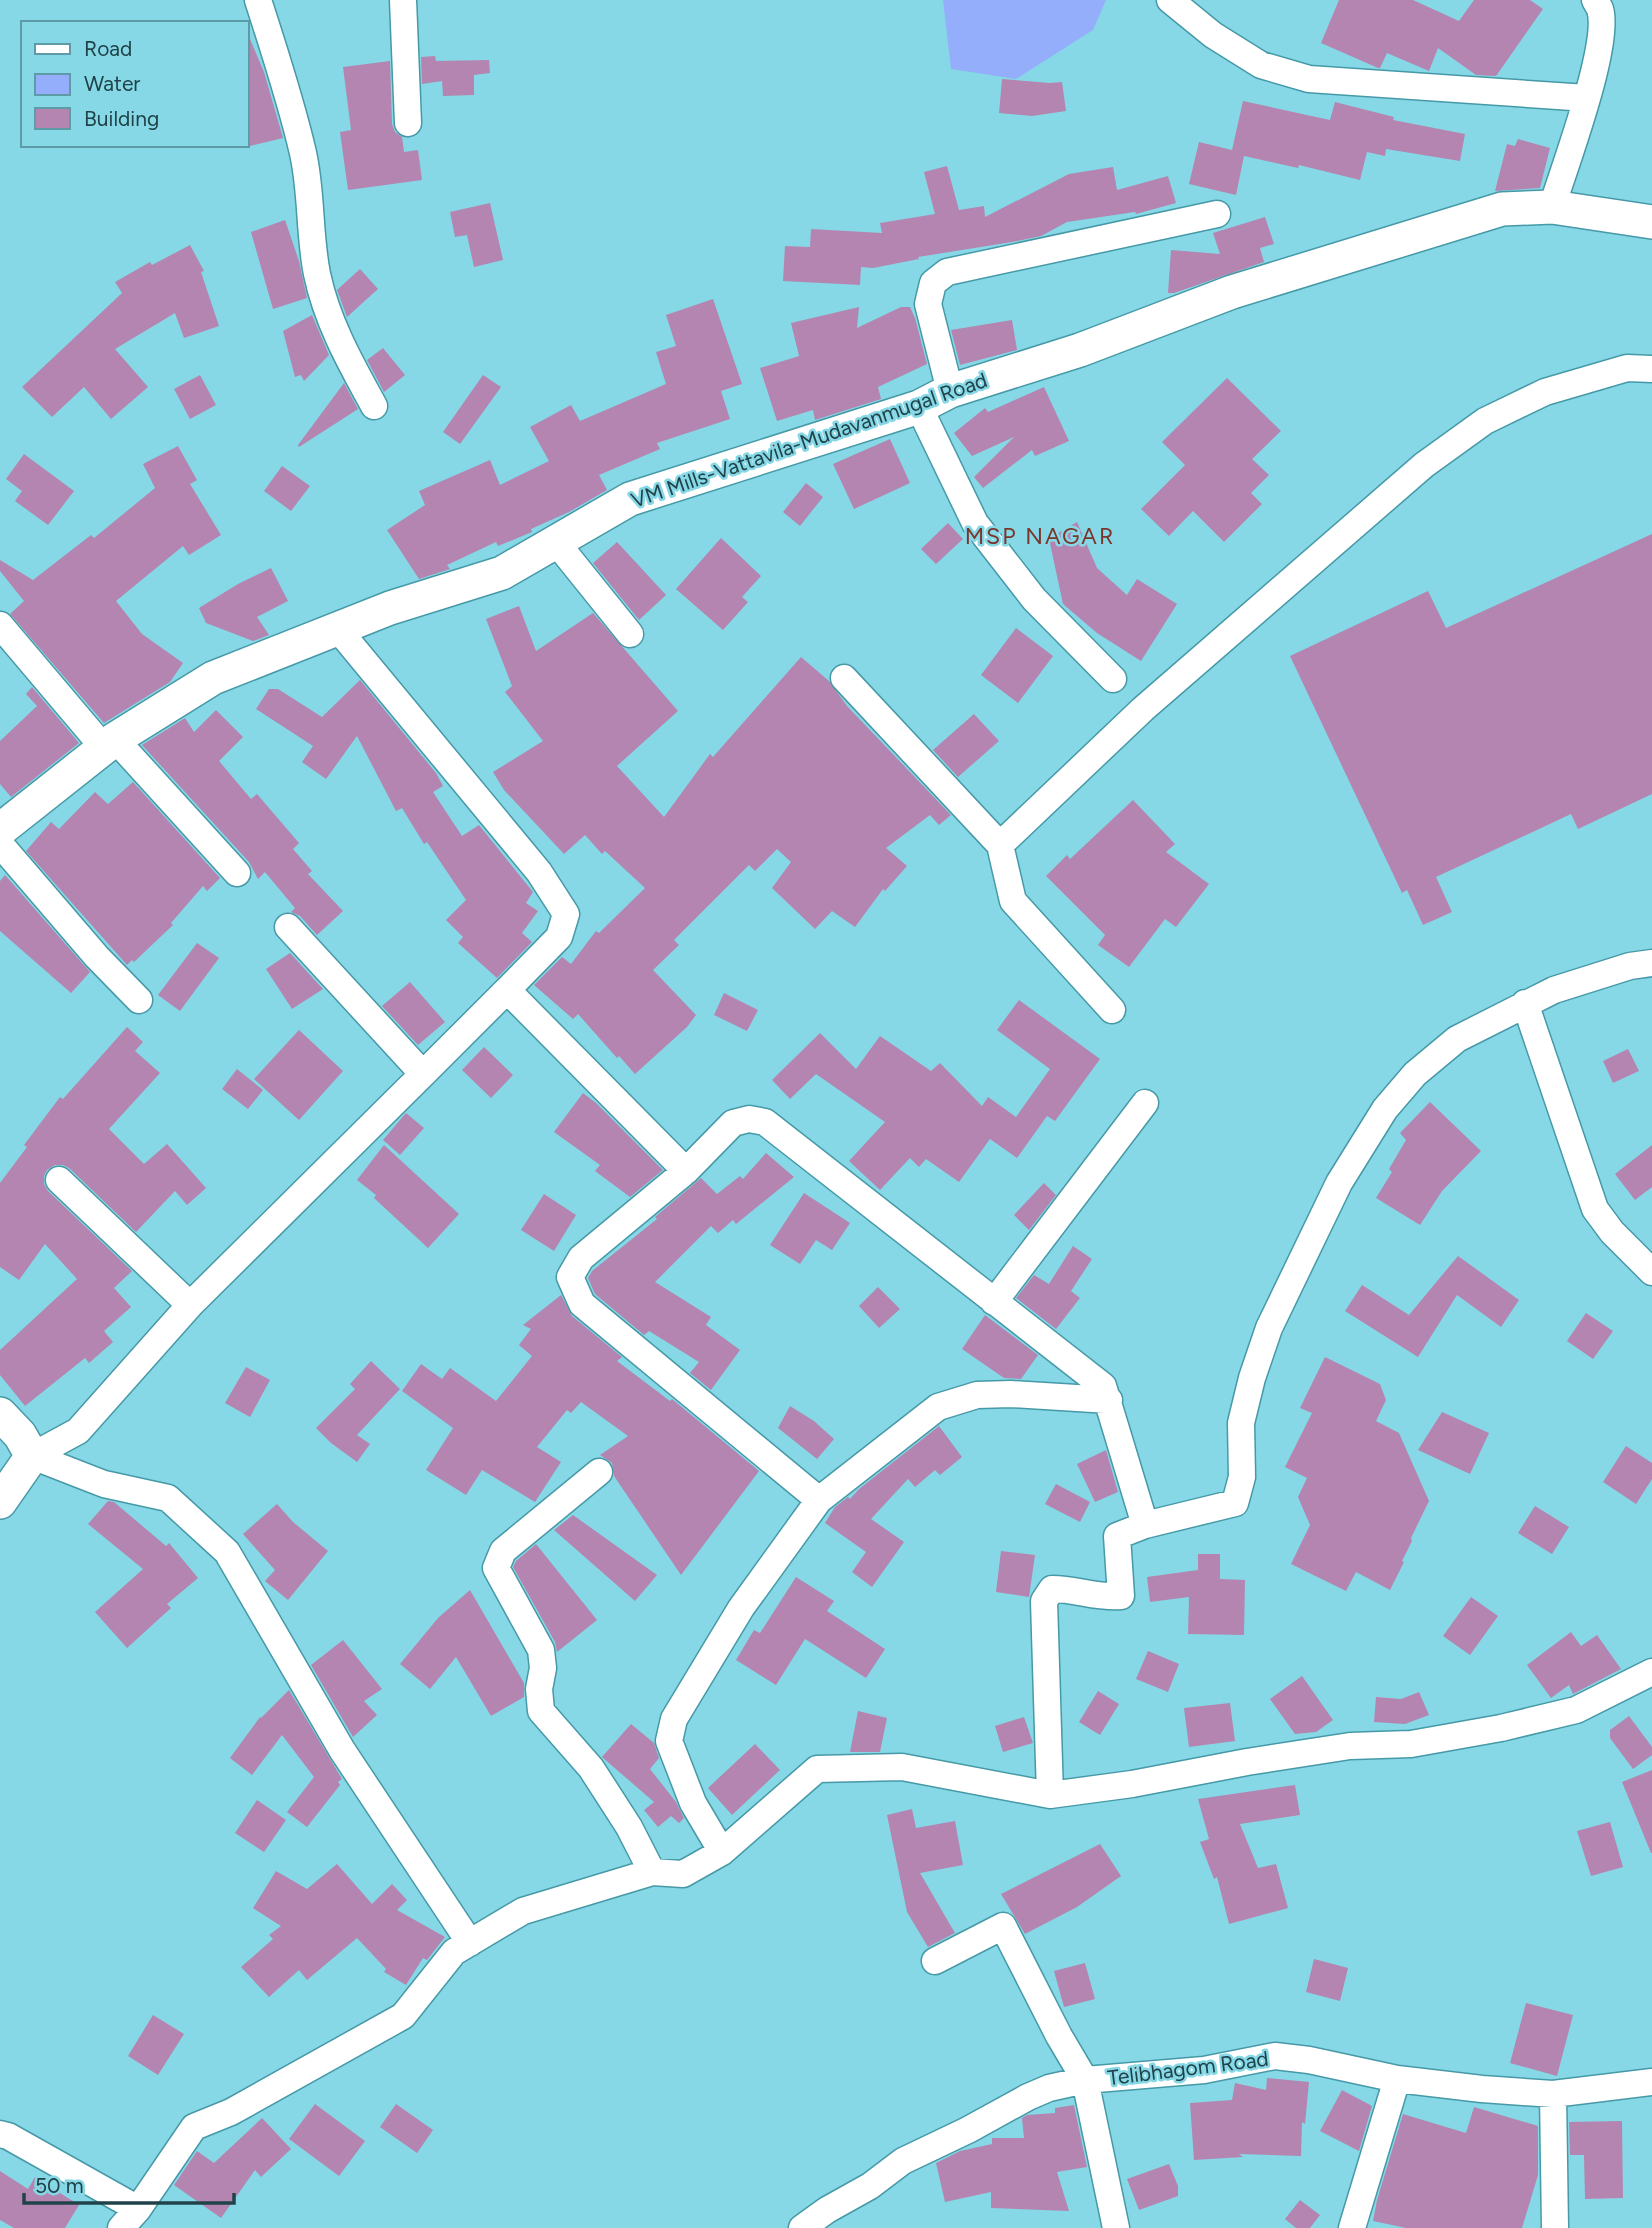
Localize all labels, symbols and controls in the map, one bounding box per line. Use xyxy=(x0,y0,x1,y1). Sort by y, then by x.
legend xyxy=(21,21,248,147)
text: Road xyxy=(84,36,132,61)
text: Water xyxy=(84,71,140,96)
text: Building xyxy=(84,106,159,131)
street label: VM Mills-Vattavila-Mudavanmugal Road xyxy=(628,367,990,513)
district label: MSP NAGAR xyxy=(965,522,1115,550)
street label: Telibhagom Road xyxy=(1106,2046,1270,2090)
scale bar xyxy=(24,2162,234,2206)
text: 50 m xyxy=(35,2173,84,2198)

